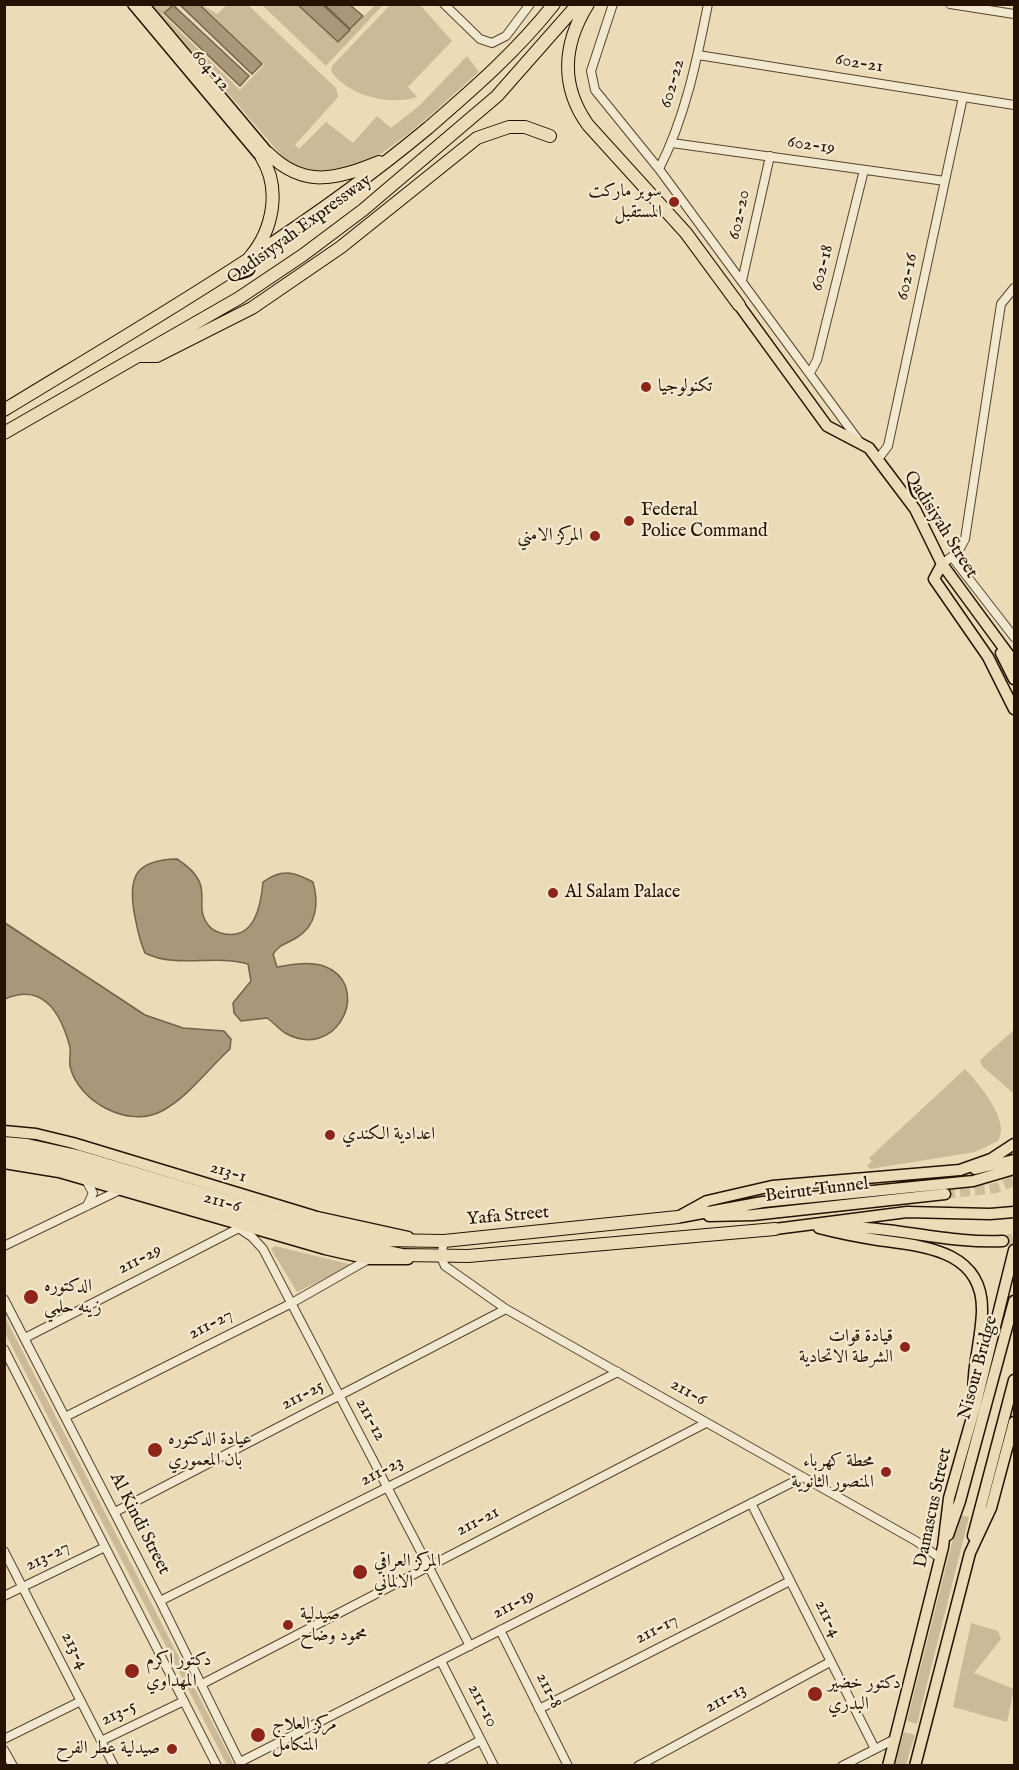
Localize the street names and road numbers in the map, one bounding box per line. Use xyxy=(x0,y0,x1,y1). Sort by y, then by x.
street label: 604-12 xyxy=(186,45,234,97)
street label: 602-21 xyxy=(833,50,885,78)
street label: 602-22 xyxy=(656,57,690,111)
street label: 602-19 xyxy=(786,132,836,160)
street label: Qadisiyyah Expressway xyxy=(223,170,377,290)
street label: 602-20 xyxy=(724,188,756,242)
street label: 602-18 xyxy=(807,243,839,293)
street label: 602-16 xyxy=(892,252,924,302)
street label: Qadisiyah Street xyxy=(898,467,982,583)
street label: 213-1 xyxy=(207,1157,249,1189)
street label: Beirut Tunnel xyxy=(764,1174,870,1208)
street label: 211-6 xyxy=(201,1187,243,1219)
street label: Yafa Street xyxy=(466,1203,550,1231)
street label: 211-29 xyxy=(114,1240,166,1280)
street label: 211-27 xyxy=(185,1305,237,1345)
street label: Nisour Bridge xyxy=(955,1314,1003,1422)
street label: 211-6 xyxy=(666,1374,710,1412)
street label: 211-25 xyxy=(278,1376,328,1416)
street label: 211-12 xyxy=(350,1395,390,1445)
street label: Damascus Street xyxy=(911,1446,957,1570)
street label: 211-23 xyxy=(357,1452,407,1492)
street label: Al Kindi Street xyxy=(104,1469,174,1579)
street label: 211-21 xyxy=(453,1502,503,1542)
street label: 213-27 xyxy=(22,1537,74,1577)
street label: 211-19 xyxy=(489,1585,539,1625)
street label: 211-4 xyxy=(809,1597,845,1641)
street label: 211-17 xyxy=(632,1610,682,1650)
street label: 213-4 xyxy=(56,1629,92,1673)
street label: 211-8 xyxy=(530,1670,566,1712)
street label: 211-13 xyxy=(702,1679,750,1719)
street label: 211-10 xyxy=(462,1681,502,1731)
street label: 213-5 xyxy=(98,1696,140,1732)

